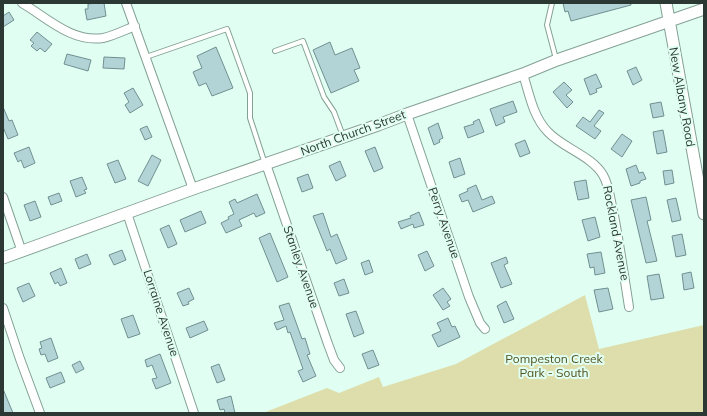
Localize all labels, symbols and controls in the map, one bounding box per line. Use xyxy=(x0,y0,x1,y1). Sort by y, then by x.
street label: New Albany Road xyxy=(666,46,699,148)
street label: North Church Street xyxy=(298,107,407,158)
street label: Rockland Avenue xyxy=(600,184,633,282)
street label: Perry Avenue xyxy=(425,185,464,260)
street label: Stanley Avenue xyxy=(280,224,323,310)
street label: Lorraine Avenue xyxy=(140,267,183,358)
park label: Pompeston Creek Park - South xyxy=(505,351,604,380)

